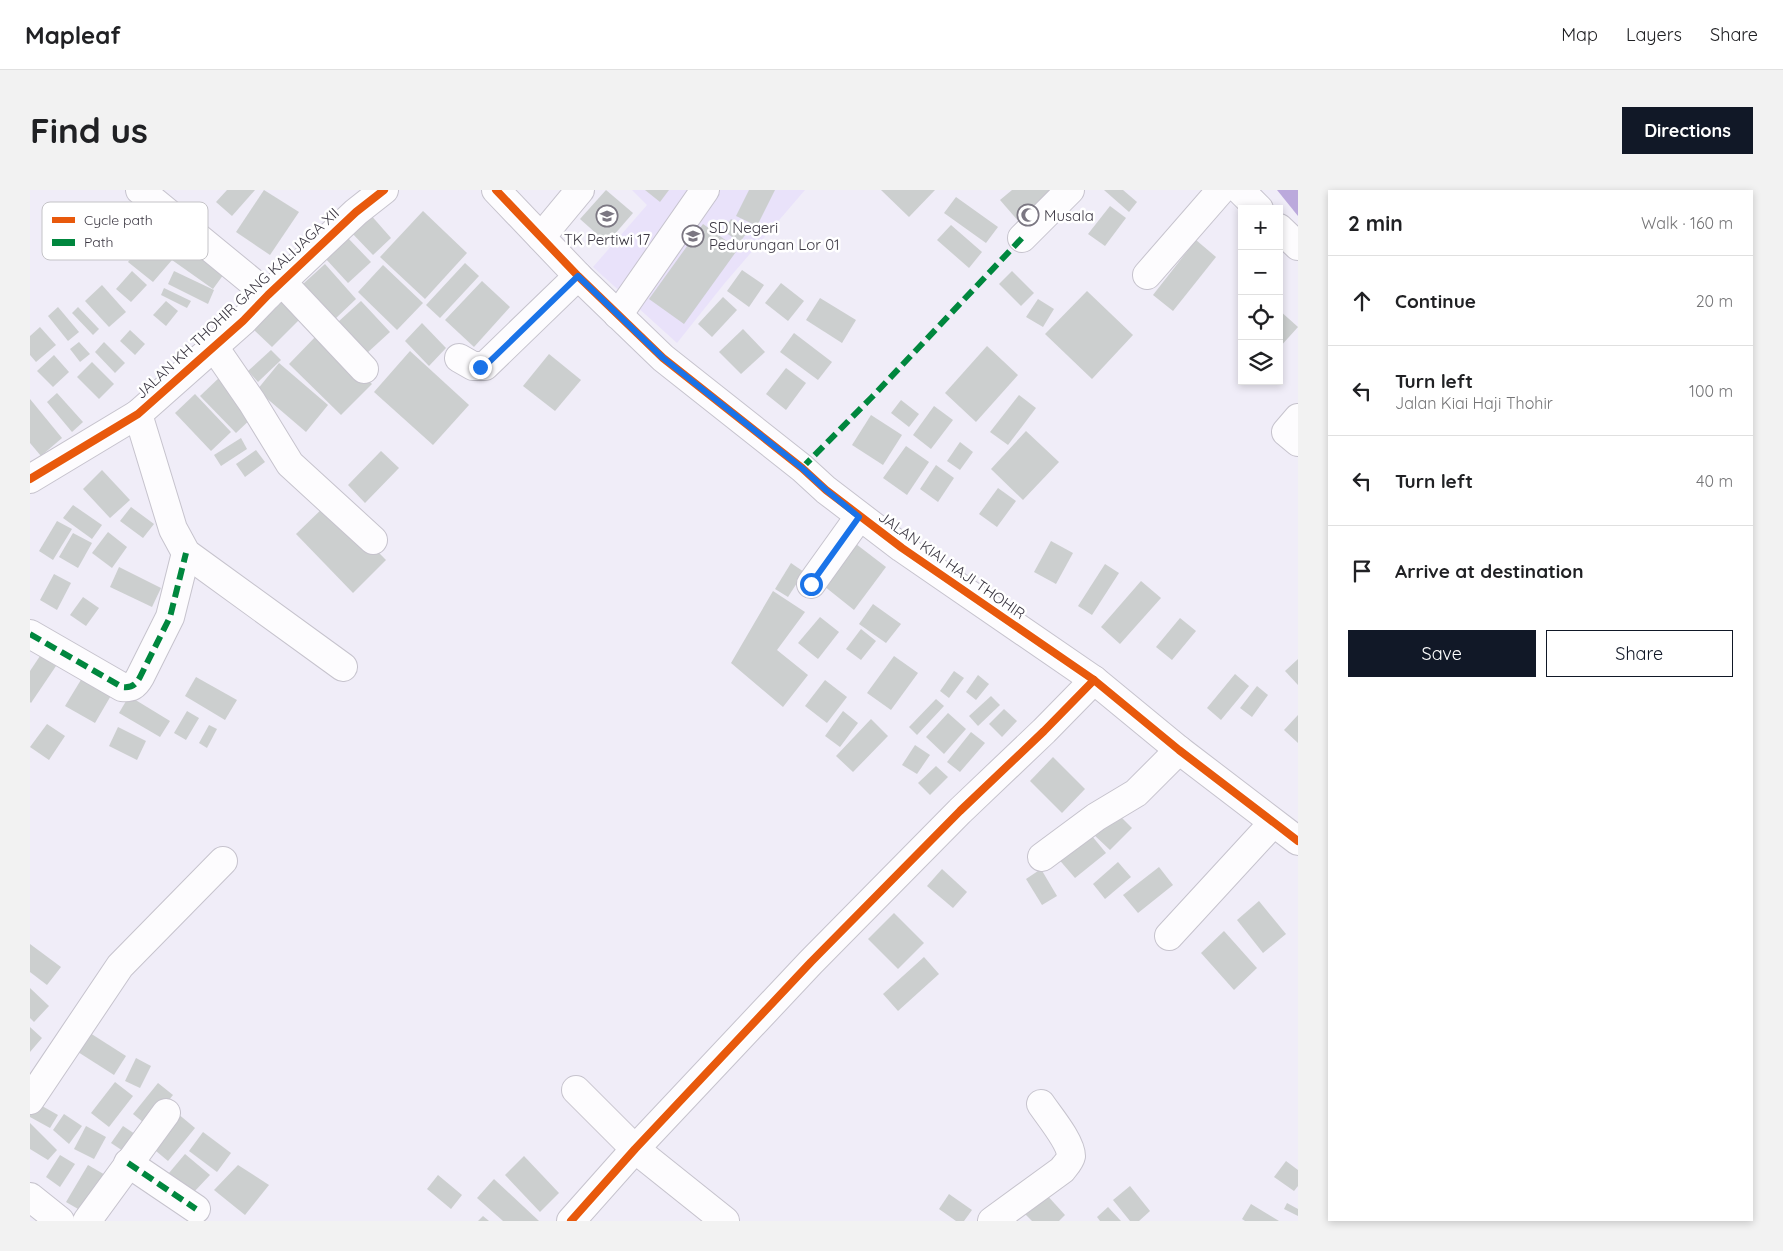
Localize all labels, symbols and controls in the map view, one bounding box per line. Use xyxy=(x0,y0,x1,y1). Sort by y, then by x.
text: Mapleaf xyxy=(25,20,121,50)
text: Map xyxy=(1561,23,1598,46)
text: Layers xyxy=(1626,23,1682,46)
text: Share xyxy=(1710,23,1758,46)
button: Directions xyxy=(1622,107,1753,154)
text: Find us xyxy=(30,108,148,152)
legend xyxy=(42,202,208,260)
street label: JALAN KH THOHIR GANG KALIJAGA XII xyxy=(131,203,343,403)
mosque icon: Musala xyxy=(1016,203,1040,227)
school or university icon: TK Pertiwi 17 xyxy=(595,204,619,228)
map controls xyxy=(1238,205,1283,385)
button: + xyxy=(1238,205,1283,250)
place label: Musala xyxy=(1044,206,1094,225)
text: 2 min xyxy=(1348,210,1403,236)
text: Cycle path xyxy=(84,211,153,229)
text: Walk · 160 m xyxy=(1641,213,1733,233)
place label: SD Negeri Pedurungan Lor 01 xyxy=(709,218,840,254)
school or university icon: SD Negeri Pedurungan Lor 01 xyxy=(681,224,705,248)
place label: TK Pertiwi 17 xyxy=(564,230,651,249)
text: Path xyxy=(84,233,113,251)
button: − xyxy=(1238,250,1283,295)
icon: ahead xyxy=(1348,287,1376,315)
text: Continue xyxy=(1395,289,1476,313)
text: 20 m xyxy=(1696,291,1733,311)
button: locate xyxy=(1238,295,1283,340)
button: layers xyxy=(1238,340,1283,385)
route end xyxy=(469,356,492,379)
text: Turn left xyxy=(1395,369,1473,393)
icon: left xyxy=(1348,377,1376,405)
text: 100 m xyxy=(1689,381,1733,401)
text: Jalan Kiai Haji Thohir xyxy=(1395,393,1553,413)
icon: left xyxy=(1348,467,1376,495)
text: Turn left xyxy=(1395,469,1473,493)
text: 40 m xyxy=(1696,471,1733,491)
street label: JALAN KIAI HAJI THOHIR xyxy=(875,507,1029,623)
icon: arrive xyxy=(1348,557,1376,585)
text: Arrive at destination xyxy=(1395,559,1584,583)
route start xyxy=(800,573,823,596)
button: Save xyxy=(1348,630,1536,677)
button: Share xyxy=(1546,630,1733,677)

